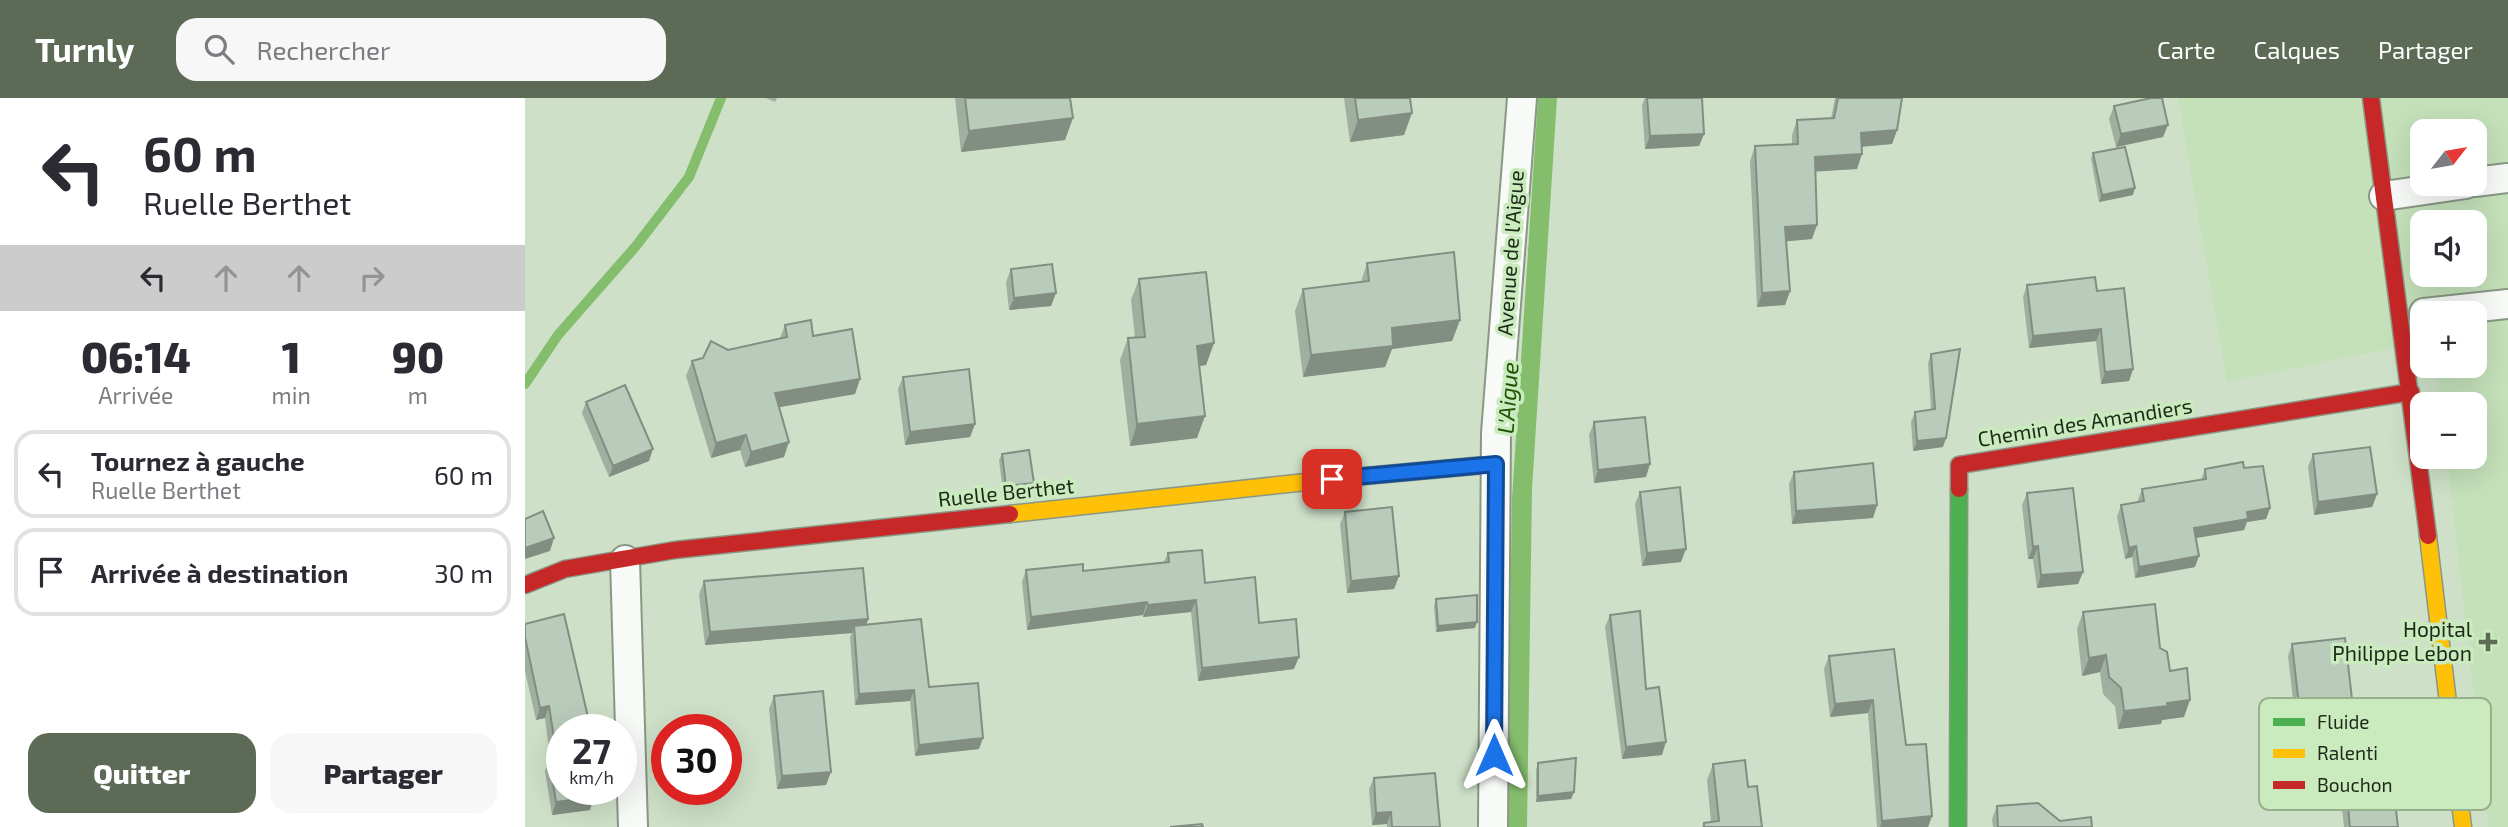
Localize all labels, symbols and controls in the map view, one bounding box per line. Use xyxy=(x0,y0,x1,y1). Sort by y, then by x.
search box xyxy=(176,18,666,81)
text: Turnly xyxy=(35,29,134,69)
icon: search xyxy=(200,30,238,68)
text: Rechercher xyxy=(256,34,390,65)
text: Carte xyxy=(2157,35,2216,64)
text: Calques xyxy=(2254,35,2340,64)
text: Partager xyxy=(2378,35,2473,64)
north arrow xyxy=(2410,119,2487,196)
map controls xyxy=(2410,119,2487,469)
text: 60 m xyxy=(143,123,257,182)
icon: left xyxy=(28,126,119,217)
street label: Avenue de l'Aigue xyxy=(1491,169,1528,336)
text: Ruelle Berthet xyxy=(143,183,352,221)
button: sound xyxy=(2410,210,2487,287)
icon: left xyxy=(134,259,172,297)
icon: ahead xyxy=(207,259,245,297)
icon: ahead xyxy=(280,259,318,297)
icon: right xyxy=(353,259,391,297)
button: + xyxy=(2410,301,2487,378)
text: 06:14 xyxy=(81,331,191,381)
text: 1 xyxy=(282,331,301,381)
text: 90 xyxy=(392,331,444,381)
water label: L'Aigue xyxy=(1491,361,1523,435)
text: Arrivée xyxy=(98,381,173,409)
text: min xyxy=(272,381,311,409)
text: m xyxy=(408,381,428,409)
street label: Chemin des Amandiers xyxy=(1976,392,2194,451)
button: − xyxy=(2410,392,2487,469)
text: Tournez à gauche xyxy=(91,445,305,476)
pin xyxy=(1302,449,1362,509)
icon: left xyxy=(32,455,70,493)
text: 60 m xyxy=(434,459,493,490)
icon: arrive xyxy=(1313,460,1351,498)
street label: Ruelle Berthet xyxy=(936,472,1075,511)
text: Ruelle Berthet xyxy=(91,476,241,504)
icon: arrive xyxy=(32,553,70,591)
text: Arrivée à destination xyxy=(91,557,348,588)
text: 30 m xyxy=(434,557,493,588)
place label: Hopital Philippe Lebon xyxy=(2332,616,2473,665)
marker: Hopital Philippe Lebon xyxy=(2478,632,2498,652)
legend xyxy=(2259,698,2491,810)
text: Fluide xyxy=(2317,710,2370,733)
speed limit sign: 30 xyxy=(651,714,742,805)
position arrow xyxy=(1457,718,1531,792)
text: 27 xyxy=(572,729,611,771)
button: Quitter xyxy=(28,733,256,813)
button: Partager xyxy=(270,733,497,813)
text: Ralenti xyxy=(2317,741,2378,764)
text: km/h xyxy=(569,766,614,788)
text: Bouchon xyxy=(2317,773,2393,796)

